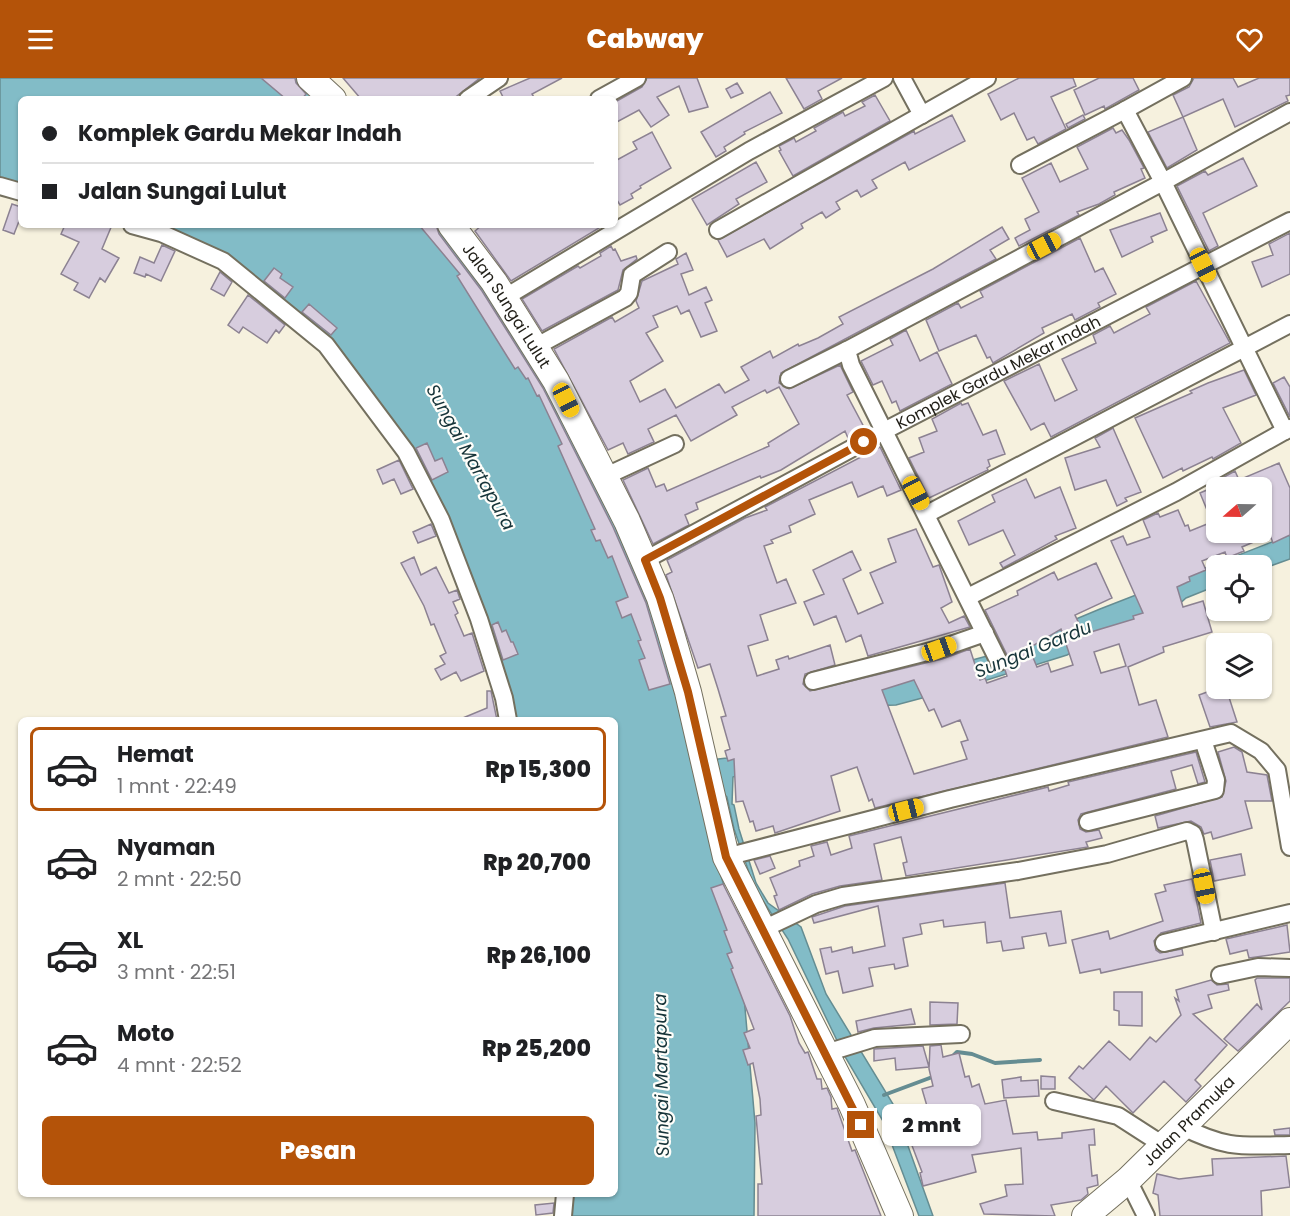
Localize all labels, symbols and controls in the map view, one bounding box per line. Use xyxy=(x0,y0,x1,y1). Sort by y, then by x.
text: Cabway xyxy=(586,20,704,57)
icon: menu xyxy=(24,23,57,56)
icon: heart xyxy=(1233,23,1266,56)
text: Komplek Gardu Mekar Indah xyxy=(78,118,402,149)
text: Jalan Sungai Lulut xyxy=(78,176,286,207)
car xyxy=(1024,230,1064,262)
street label: Jalan Sungai Lulut xyxy=(457,238,557,372)
car xyxy=(1187,245,1219,285)
street label: Komplek Gardu Mekar Indah xyxy=(892,310,1104,434)
water label: Sungai Martapura xyxy=(420,380,522,534)
car xyxy=(550,380,582,420)
route start xyxy=(850,428,877,455)
car xyxy=(900,473,932,513)
north arrow xyxy=(1206,477,1272,543)
map controls xyxy=(1206,477,1272,699)
button: locate xyxy=(1206,555,1272,621)
water label: Sungai Gardu xyxy=(971,614,1095,684)
button: layers xyxy=(1206,633,1272,699)
car xyxy=(919,634,959,664)
text: Hemat xyxy=(117,739,194,770)
icon: car xyxy=(45,742,99,796)
text: Rp 15,300 xyxy=(485,754,591,785)
text: 1 mnt · 22:49 xyxy=(117,772,237,800)
car xyxy=(886,797,926,823)
text: Nyaman xyxy=(117,832,215,863)
icon: car xyxy=(45,835,99,889)
text: Rp 20,700 xyxy=(483,847,591,878)
text: 2 mnt · 22:50 xyxy=(117,865,242,893)
car xyxy=(1191,867,1217,905)
text: XL xyxy=(117,925,143,956)
icon: car xyxy=(45,928,99,982)
text: Rp 26,100 xyxy=(486,940,591,971)
text: 3 mnt · 22:51 xyxy=(117,958,236,986)
water label: Sungai Martapura xyxy=(647,993,675,1157)
text: Moto xyxy=(117,1018,174,1049)
icon: car xyxy=(45,1021,99,1075)
text: Rp 25,200 xyxy=(482,1033,591,1064)
text: 4 mnt · 22:52 xyxy=(117,1051,242,1079)
street label: Jalan Pramuka xyxy=(1138,1070,1240,1171)
callout: 2 mnt xyxy=(882,1104,981,1146)
route end xyxy=(847,1111,874,1138)
text: 2 mnt xyxy=(902,1111,961,1139)
button: Pesan xyxy=(42,1116,594,1185)

